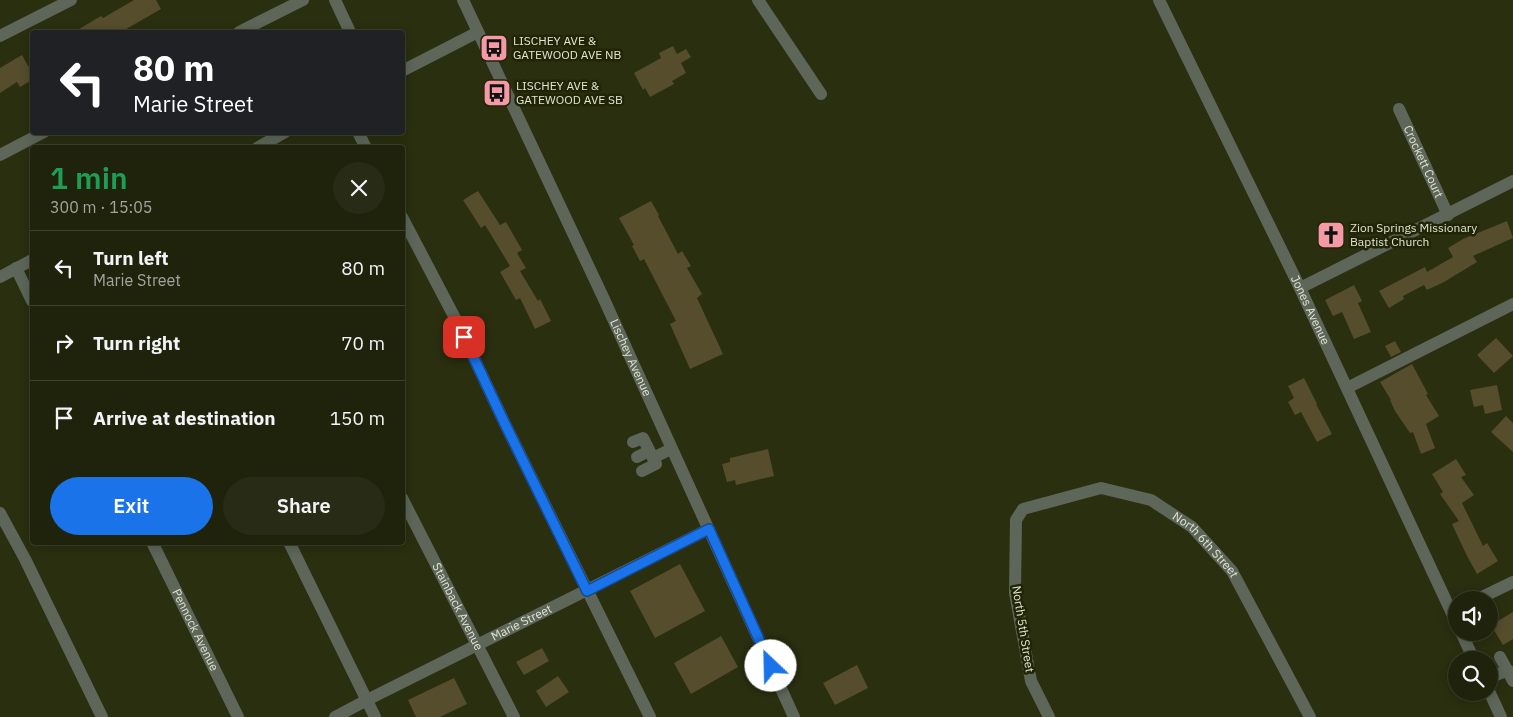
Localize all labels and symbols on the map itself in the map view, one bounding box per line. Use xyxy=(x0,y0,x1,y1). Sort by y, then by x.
bus stop icon: LISCHEY AVE & GATEWOOD AVE NB xyxy=(479,33,509,63)
place label: LISCHEY AVE & GATEWOOD AVE NB xyxy=(513,33,622,62)
bus stop icon: LISCHEY AVE & GATEWOOD AVE SB xyxy=(482,78,512,108)
place label: LISCHEY AVE & GATEWOOD AVE SB xyxy=(516,78,623,107)
street label: Crockett Court xyxy=(1401,123,1447,200)
church icon: Zion Springs Missionary Baptist Church xyxy=(1316,220,1346,250)
place label: Zion Springs Missionary Baptist Church xyxy=(1350,220,1477,249)
street label: Jones Avenue xyxy=(1288,273,1334,347)
pin xyxy=(443,316,485,358)
street label: Lischey Avenue xyxy=(607,316,655,399)
street label: North 6th Street xyxy=(1170,508,1242,580)
street label: Stainback Avenue xyxy=(429,560,487,653)
street label: North 5th Street xyxy=(1009,585,1038,673)
street label: Pennock Avenue xyxy=(169,586,222,674)
street label: Marie Street xyxy=(488,601,554,644)
position arrow xyxy=(744,639,796,691)

